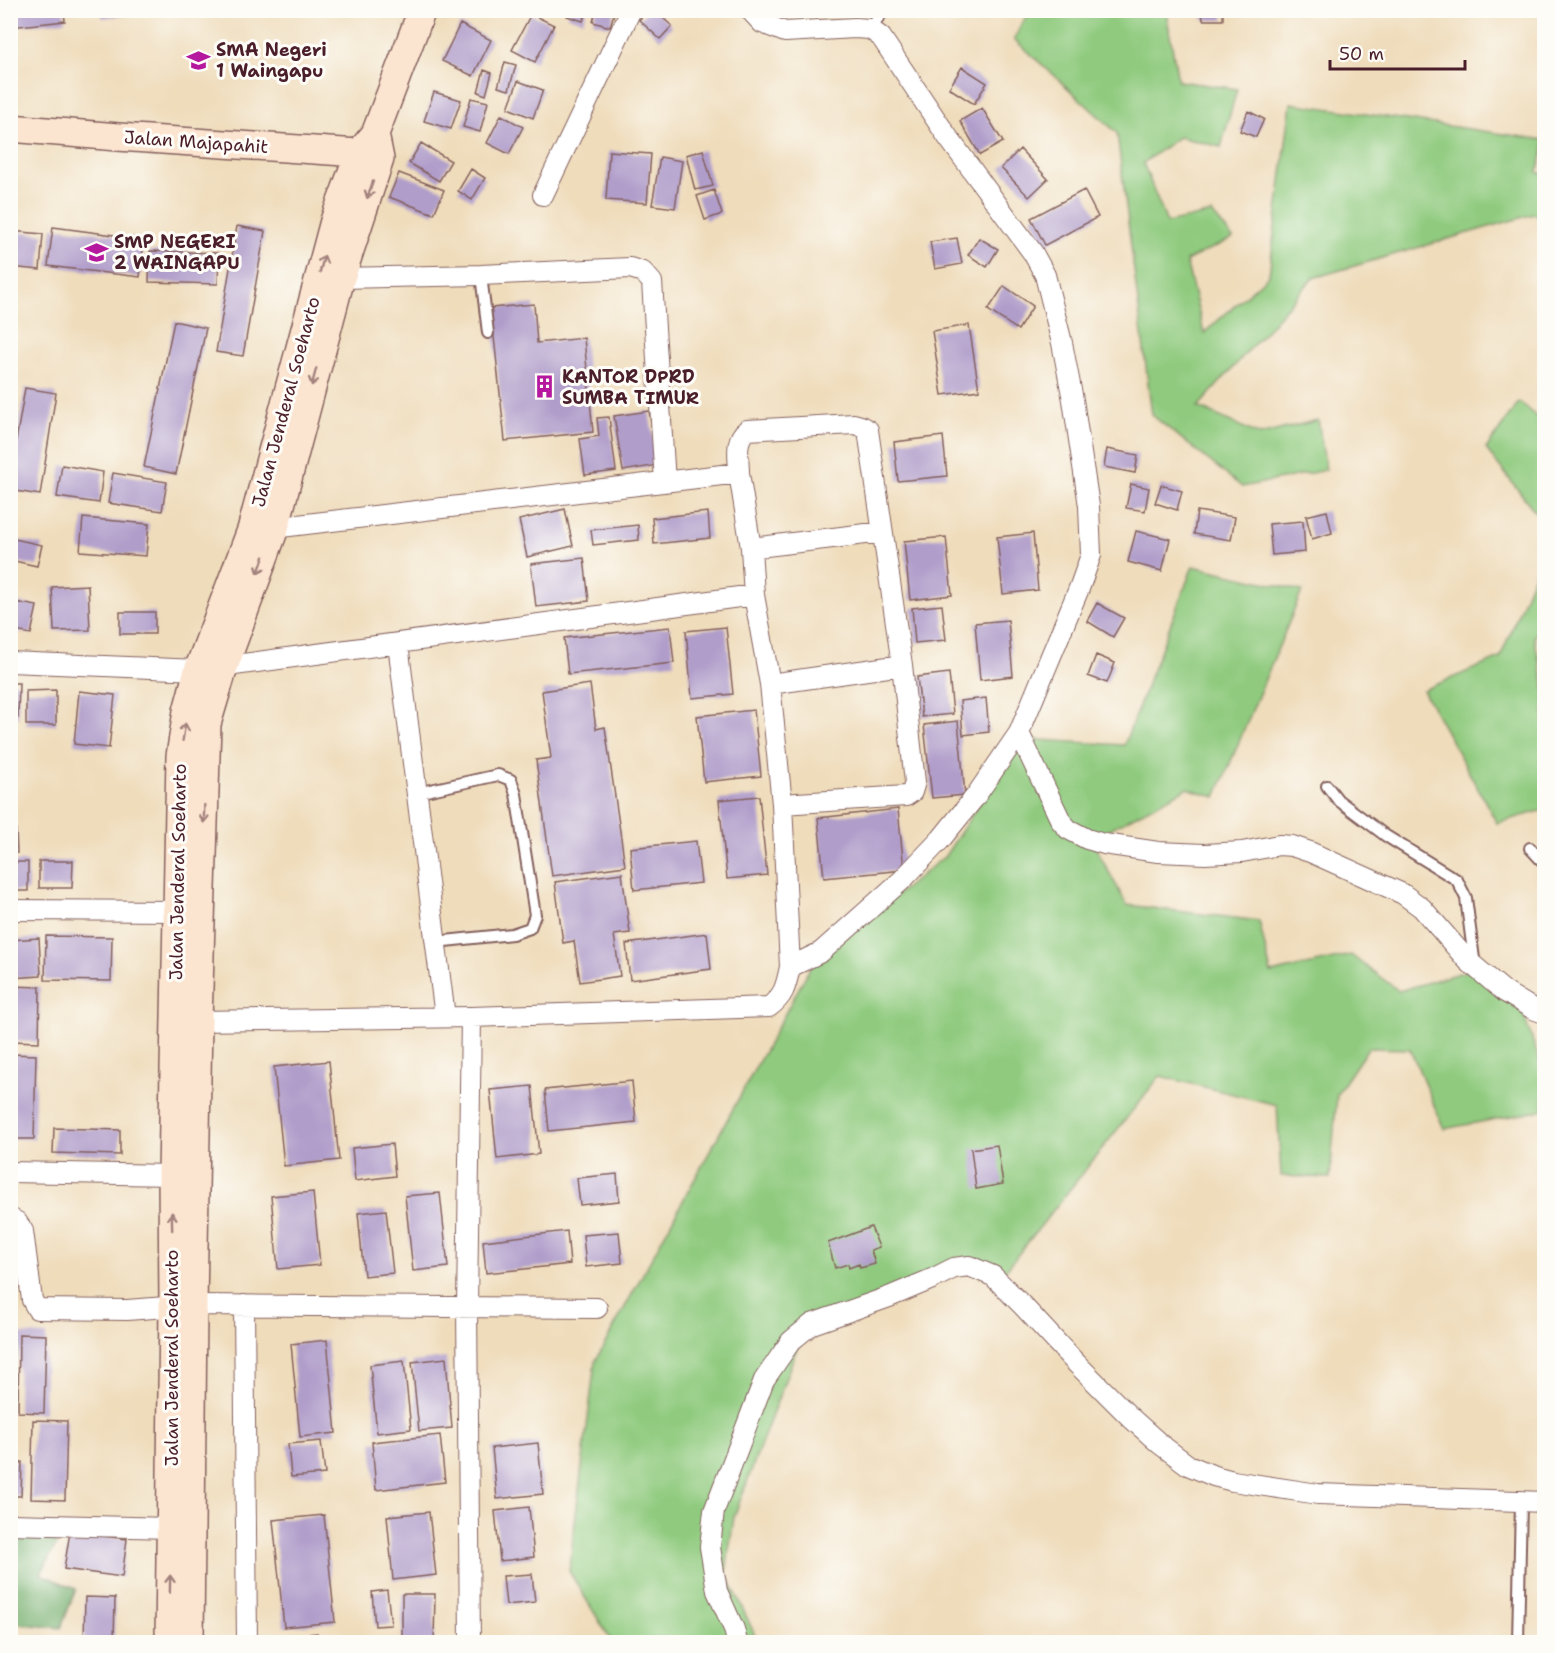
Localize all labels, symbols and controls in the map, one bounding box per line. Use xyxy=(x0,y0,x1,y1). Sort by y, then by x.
scale bar xyxy=(1330,33,1465,71)
place label: SMA Negeri 1 Waingapu xyxy=(216,38,327,83)
text: 50 m xyxy=(1339,42,1384,66)
school or university icon: SMA Negeri 1 Waingapu xyxy=(185,47,211,73)
street label: Jalan Majapahit xyxy=(123,125,269,159)
one-way arrow xyxy=(363,180,374,199)
place label: SMP NEGERI 2 WAINGAPU xyxy=(114,230,240,275)
school or university icon: SMP NEGERI 2 WAINGAPU xyxy=(83,239,109,265)
one-way arrow xyxy=(317,255,329,274)
street label: Jalan Jenderal Soeharto xyxy=(246,294,326,510)
place label: KANTOR DPRD SUMBA TIMUR xyxy=(562,365,699,410)
one-way arrow xyxy=(308,367,320,386)
building icon: KANTOR DPRD SUMBA TIMUR xyxy=(531,374,557,400)
one-way arrow xyxy=(255,555,266,574)
one-way arrow xyxy=(179,723,190,743)
street label: Jalan Jenderal Soeharto xyxy=(164,763,192,981)
one-way arrow xyxy=(199,803,210,823)
one-way arrow xyxy=(167,1212,178,1232)
street label: Jalan Jenderal Soeharto xyxy=(160,1250,184,1466)
one-way arrow xyxy=(164,1575,176,1595)

